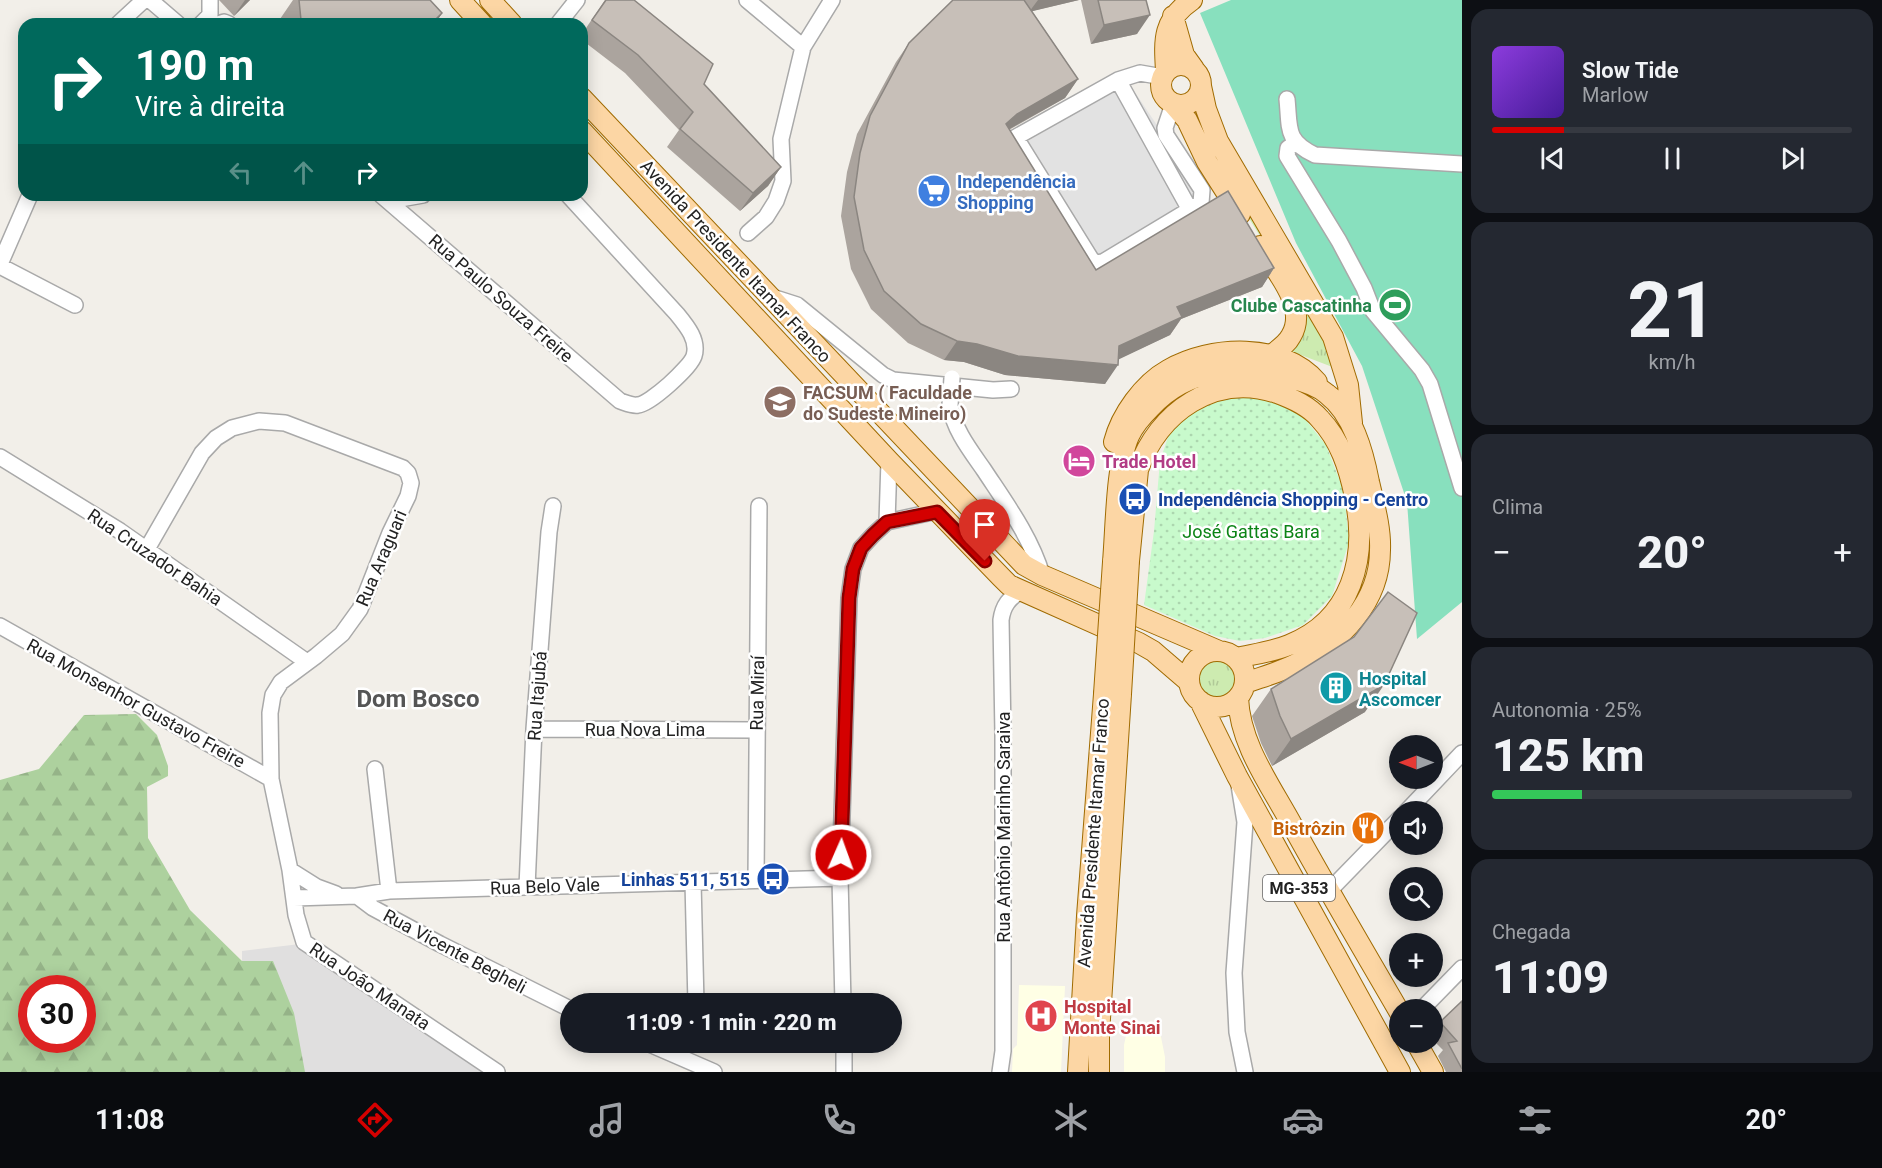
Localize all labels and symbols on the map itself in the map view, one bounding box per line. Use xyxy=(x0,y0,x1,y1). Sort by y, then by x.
street label: Avenida Presidente Itamar Franco xyxy=(636,155,836,367)
place label: Independência Shopping xyxy=(957,171,1076,213)
supermarket icon: Independência Shopping xyxy=(916,173,952,209)
street label: Rua Paulo Souza Freire xyxy=(425,230,577,366)
sports icon: Clube Cascatinha xyxy=(1377,287,1413,323)
place label: Clube Cascatinha xyxy=(1231,295,1372,316)
place label: FACSUM ( Faculdade do Sudeste Mineiro) xyxy=(803,382,972,425)
school or university icon: FACSUM ( Faculdade do Sudeste Mineiro) xyxy=(762,384,798,420)
hotel icon: Trade Hotel xyxy=(1061,443,1097,479)
place label: Trade Hotel xyxy=(1102,451,1196,472)
bus stop icon: Independência Shopping - Centro xyxy=(1117,481,1153,517)
place label: Independência Shopping - Centro xyxy=(1158,489,1428,510)
pin xyxy=(959,499,1010,561)
street label: Rua Cruzador Bahia xyxy=(84,504,226,610)
street label: Rua Araguari xyxy=(351,507,411,609)
park label: José Gattas Bara xyxy=(1182,521,1320,542)
street label: Rua Monsenhor Gustavo Freire xyxy=(23,634,249,772)
street label: Rua Itajubá xyxy=(523,650,551,742)
street label: Rua Miraí xyxy=(746,655,768,731)
place label: Hospital Ascomcer xyxy=(1359,668,1442,710)
building icon: Hospital Ascomcer xyxy=(1318,670,1354,706)
district label: Dom Bosco xyxy=(356,685,480,713)
street label: Avenida Presidente Itamar Franco xyxy=(1073,698,1113,968)
street label: Rua Antônio Marinho Saraiva xyxy=(993,711,1014,943)
street label: Rua Nova Lima xyxy=(585,719,705,740)
north arrow xyxy=(1389,735,1443,789)
restaurant icon: Bistrôzin xyxy=(1350,810,1386,846)
place label: Bistrôzin xyxy=(1273,818,1345,839)
position arrow xyxy=(809,823,873,887)
bus stop icon: Linhas 511, 515 xyxy=(755,861,791,897)
place label: Linhas 511, 515 xyxy=(621,869,750,890)
street label: Rua Belo Vale xyxy=(490,874,600,898)
road number: MG-353 xyxy=(1263,875,1335,901)
street label: Rua Vicente Begheli xyxy=(380,904,530,998)
street label: Rua João Manata xyxy=(306,938,434,1034)
speed limit sign: 30 xyxy=(18,975,96,1053)
place label: Hospital Monte Sinai xyxy=(1064,996,1161,1038)
hospital icon: Hospital Monte Sinai xyxy=(1023,998,1059,1034)

